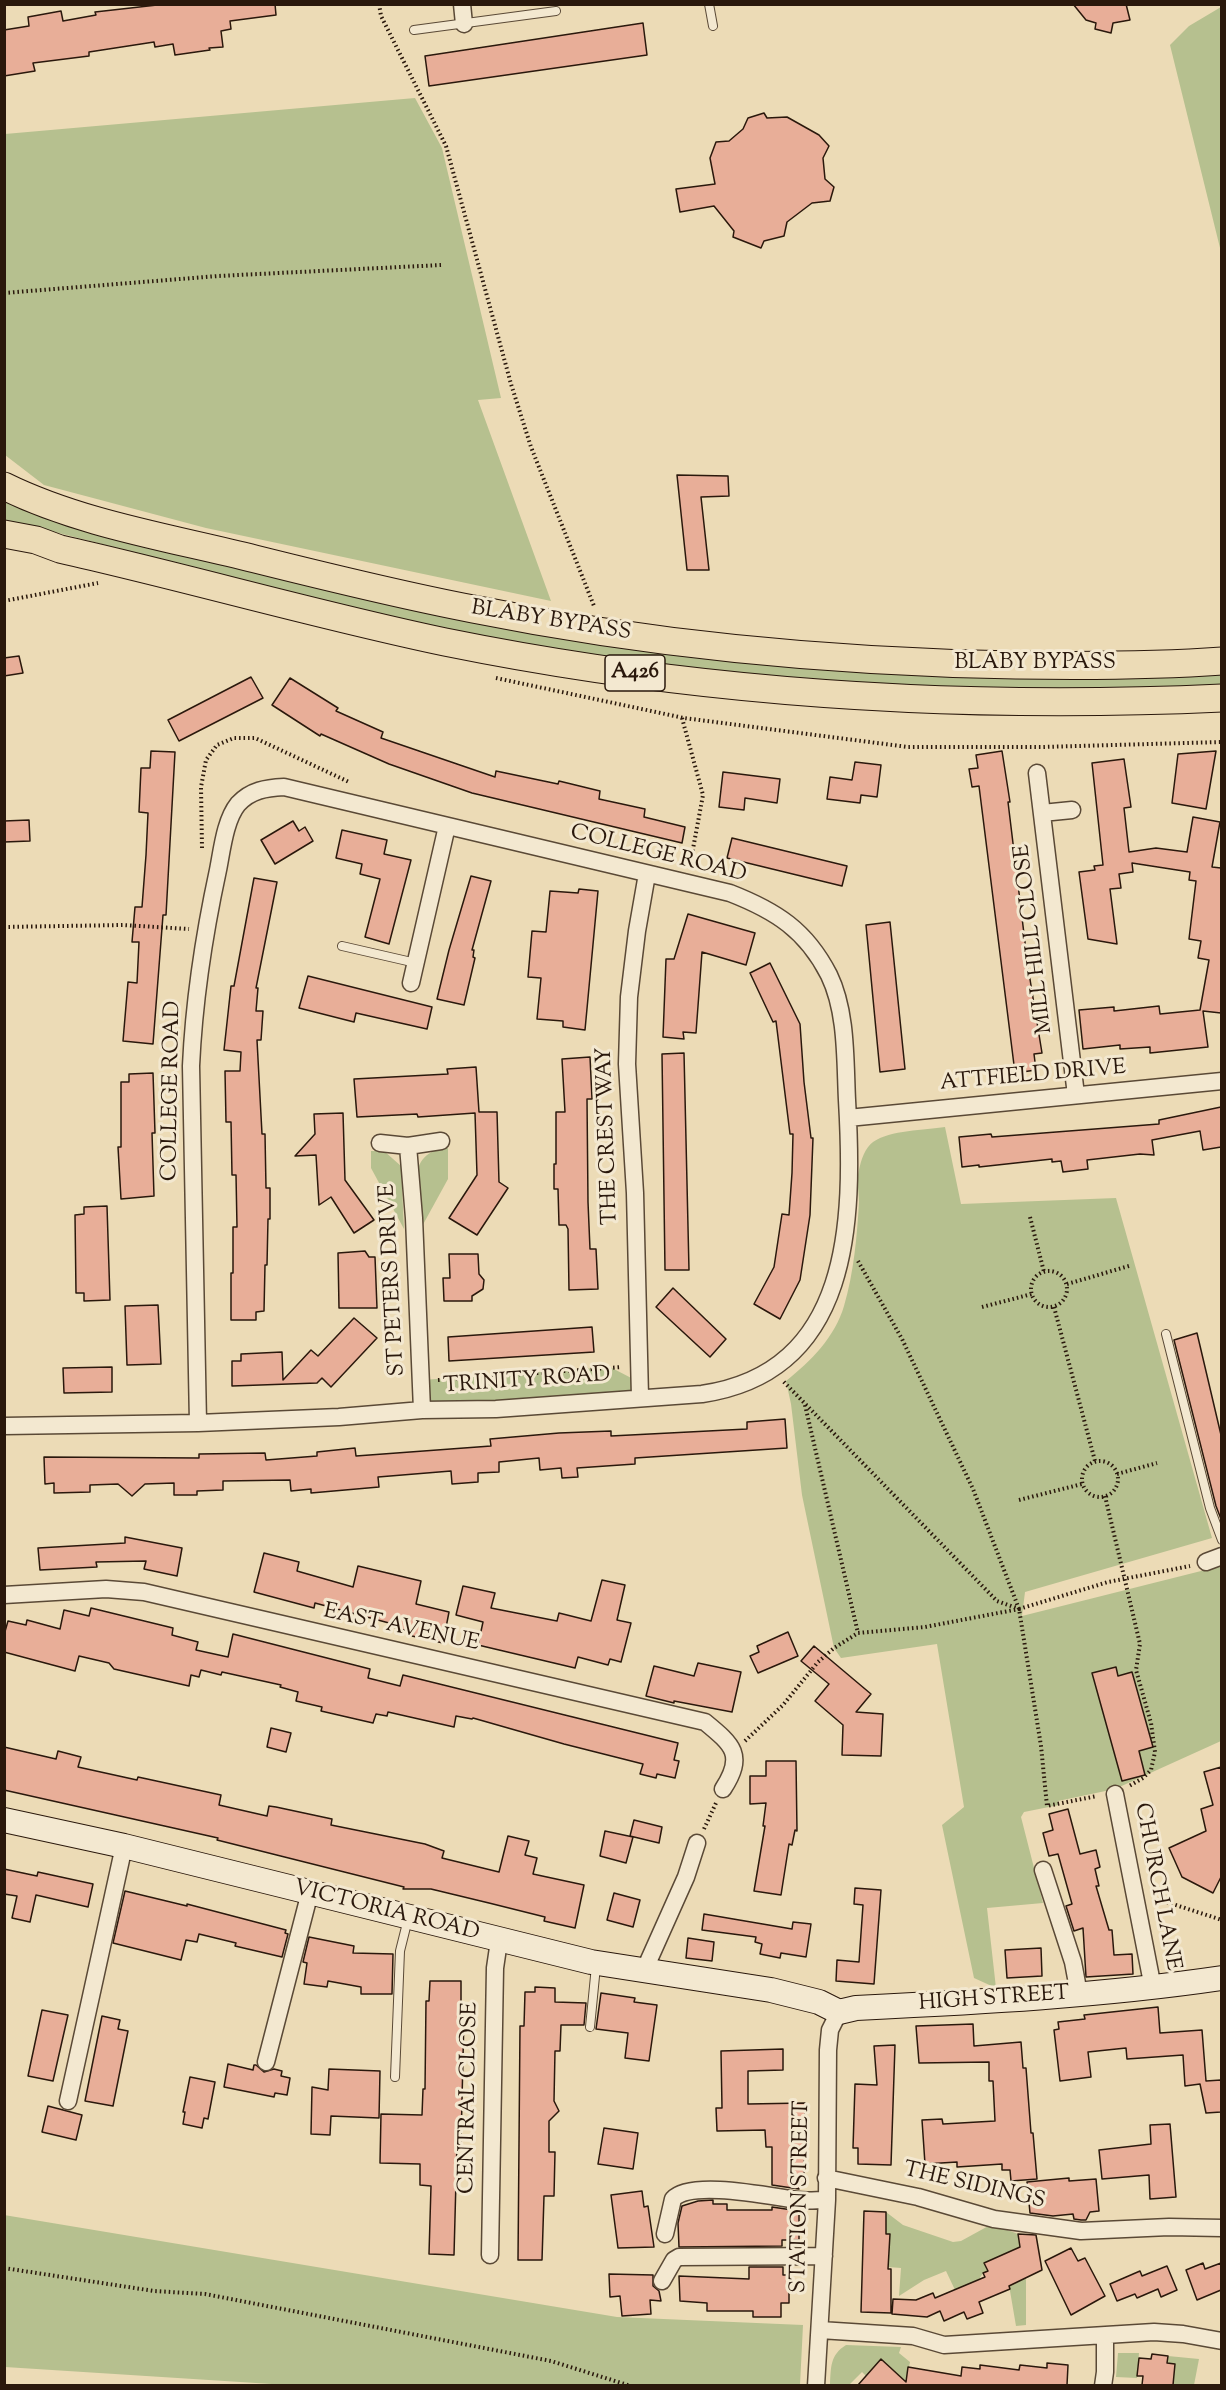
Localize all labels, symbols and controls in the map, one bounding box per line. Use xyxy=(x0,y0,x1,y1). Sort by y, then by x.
street label: BLABY BYPASS xyxy=(469,596,633,648)
street label: BLABY BYPASS xyxy=(954,651,1116,677)
road number: A426 xyxy=(605,655,665,691)
street label: COLLEGE ROAD xyxy=(567,820,749,890)
street label: MILL HILL CLOSE xyxy=(1010,843,1060,1035)
street label: COLLEGE ROAD xyxy=(158,1001,188,1181)
street label: THE CRESTWAY xyxy=(593,1047,625,1225)
street label: ATTFIELD DRIVE xyxy=(939,1056,1127,1098)
street label: ST PETERS DRIVE xyxy=(376,1183,412,1377)
street label: TRINITY ROAD xyxy=(443,1363,611,1401)
street label: EAST AVENUE xyxy=(321,1600,481,1658)
street label: CHURCH LANE xyxy=(1127,1801,1185,1973)
street label: VICTORIA ROAD xyxy=(290,1876,482,1948)
street label: HIGH STREET xyxy=(918,1982,1070,2018)
street label: CENTRAL CLOSE xyxy=(455,2002,485,2194)
street label: STATION STREET xyxy=(787,2101,817,2293)
street label: THE SIDINGS xyxy=(901,2158,1047,2216)

